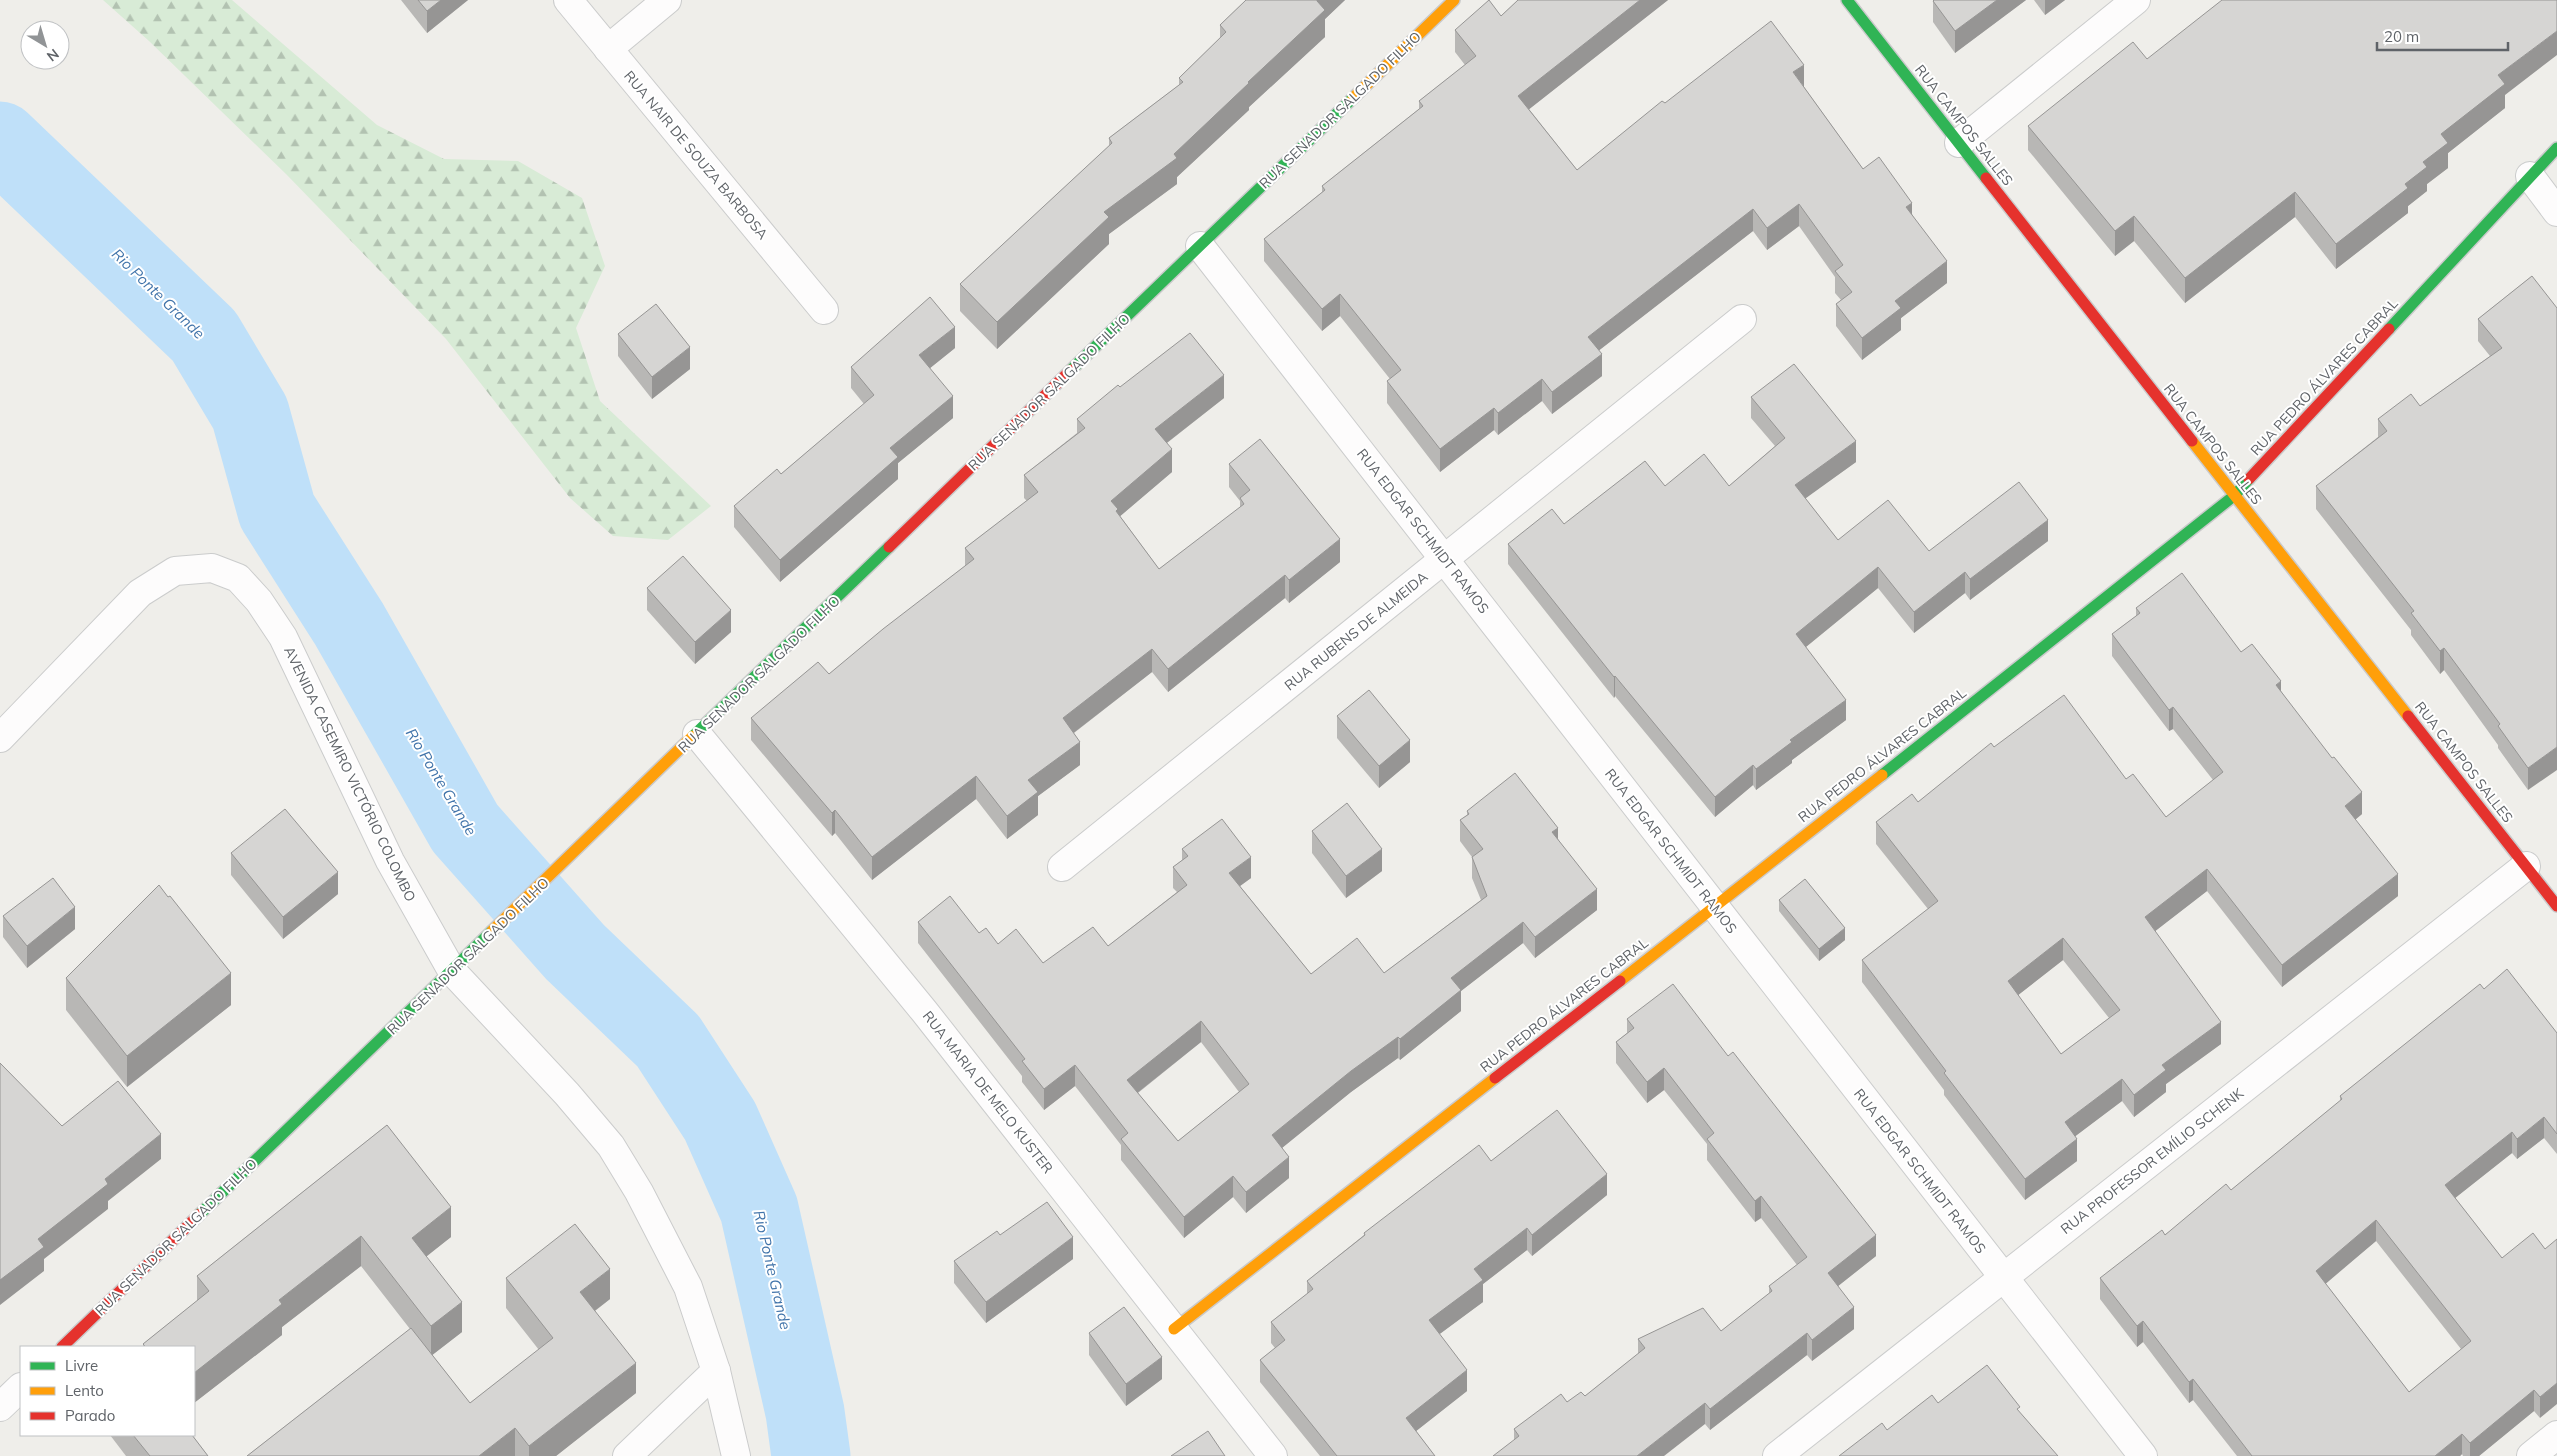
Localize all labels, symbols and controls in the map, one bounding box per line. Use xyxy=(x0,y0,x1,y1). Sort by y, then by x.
north arrow xyxy=(20,20,70,70)
scale bar xyxy=(2377,20,2508,52)
text: 20 m xyxy=(2384,27,2419,46)
street label: RUA SENADOR SALGADO FILHO xyxy=(1255,28,1425,192)
text: N xyxy=(43,45,63,66)
street label: RUA CAMPOS SALLES xyxy=(1911,61,2017,189)
street label: RUA NAIR DE SOUZA BARBOSA xyxy=(620,67,772,243)
water label: Rio Ponte Grande xyxy=(108,245,209,343)
street label: RUA PEDRO ÁLVARES CABRAL xyxy=(2246,294,2402,459)
street label: RUA SENADOR SALGADO FILHO xyxy=(964,310,1134,474)
street label: RUA CAMPOS SALLES xyxy=(2160,380,2266,508)
street label: RUA EDGAR SCHMIDT RAMOS xyxy=(1353,445,1493,617)
street label: RUA RUBENS DE ALMEIDA xyxy=(1281,567,1432,694)
street label: RUA SENADOR SALGADO FILHO xyxy=(674,592,844,756)
street label: AVENIDA CASEMIRO VICTÓRIO COLOMBO xyxy=(280,643,420,905)
street label: RUA PEDRO ÁLVARES CABRAL xyxy=(1794,684,1970,826)
street label: RUA CAMPOS SALLES xyxy=(2411,698,2517,826)
water label: Rio Ponte Grande xyxy=(402,725,481,839)
street label: RUA EDGAR SCHMIDT RAMOS xyxy=(1601,765,1741,937)
street label: RUA SENADOR SALGADO FILHO xyxy=(383,874,553,1038)
street label: RUA PEDRO ÁLVARES CABRAL xyxy=(1476,934,1652,1076)
street label: RUA MARIA DE MELO KUSTER xyxy=(919,1007,1057,1177)
street label: RUA PROFESSOR EMÍLIO SCHENK xyxy=(2057,1083,2248,1238)
street label: RUA EDGAR SCHMIDT RAMOS xyxy=(1850,1085,1990,1257)
street label: RUA SENADOR SALGADO FILHO xyxy=(91,1155,261,1319)
water label: Rio Ponte Grande xyxy=(750,1208,795,1331)
legend xyxy=(20,1346,195,1436)
text: Livre xyxy=(65,1356,98,1375)
text: Lento xyxy=(65,1381,104,1400)
text: Parado xyxy=(65,1406,115,1425)

